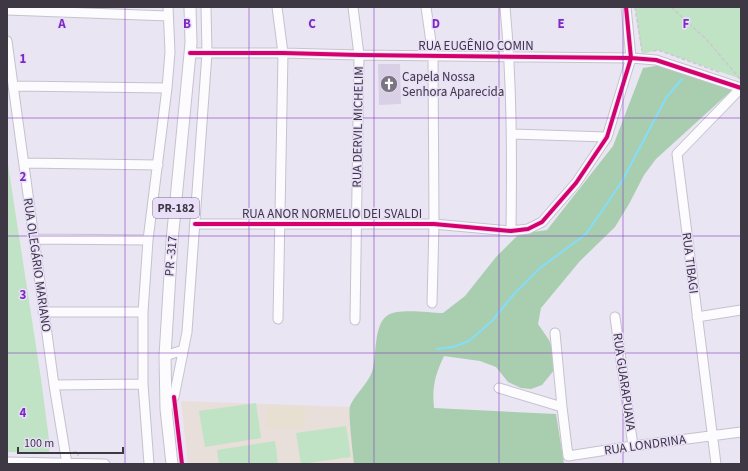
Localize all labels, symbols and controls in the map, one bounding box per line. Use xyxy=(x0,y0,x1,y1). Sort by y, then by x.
text: A xyxy=(57,15,66,33)
text: B xyxy=(183,15,191,33)
text: C xyxy=(308,15,316,33)
text: D xyxy=(432,15,440,33)
text: E xyxy=(557,15,565,33)
text: F xyxy=(683,15,690,33)
street label: RUA EUGÊNIO COMIN xyxy=(418,37,534,55)
text: 1 xyxy=(20,50,27,68)
street label: RUA DERVIL MICHELIM xyxy=(348,66,368,188)
place label: Capela Nossa Senhora Aparecida xyxy=(402,68,504,101)
church icon: Capela Nossa Senhora Aparecida xyxy=(379,74,399,94)
text: 2 xyxy=(20,168,27,186)
street label: RUA OLEGÁRIO MARIANO xyxy=(19,197,55,333)
road number: PR-182 xyxy=(153,198,199,218)
street label: RUA ANOR NORMELIO DEI SVALDI xyxy=(242,205,422,223)
street label: RUA TIBAGI xyxy=(677,231,703,295)
street label: PR -317 xyxy=(160,235,182,277)
text: 3 xyxy=(20,286,27,304)
street label: RUA GUARAPUAVA xyxy=(608,332,640,433)
text: 4 xyxy=(20,404,27,422)
scale bar xyxy=(18,429,123,455)
street label: RUA LONDRINA xyxy=(603,430,688,460)
text: 100 m xyxy=(24,435,54,452)

